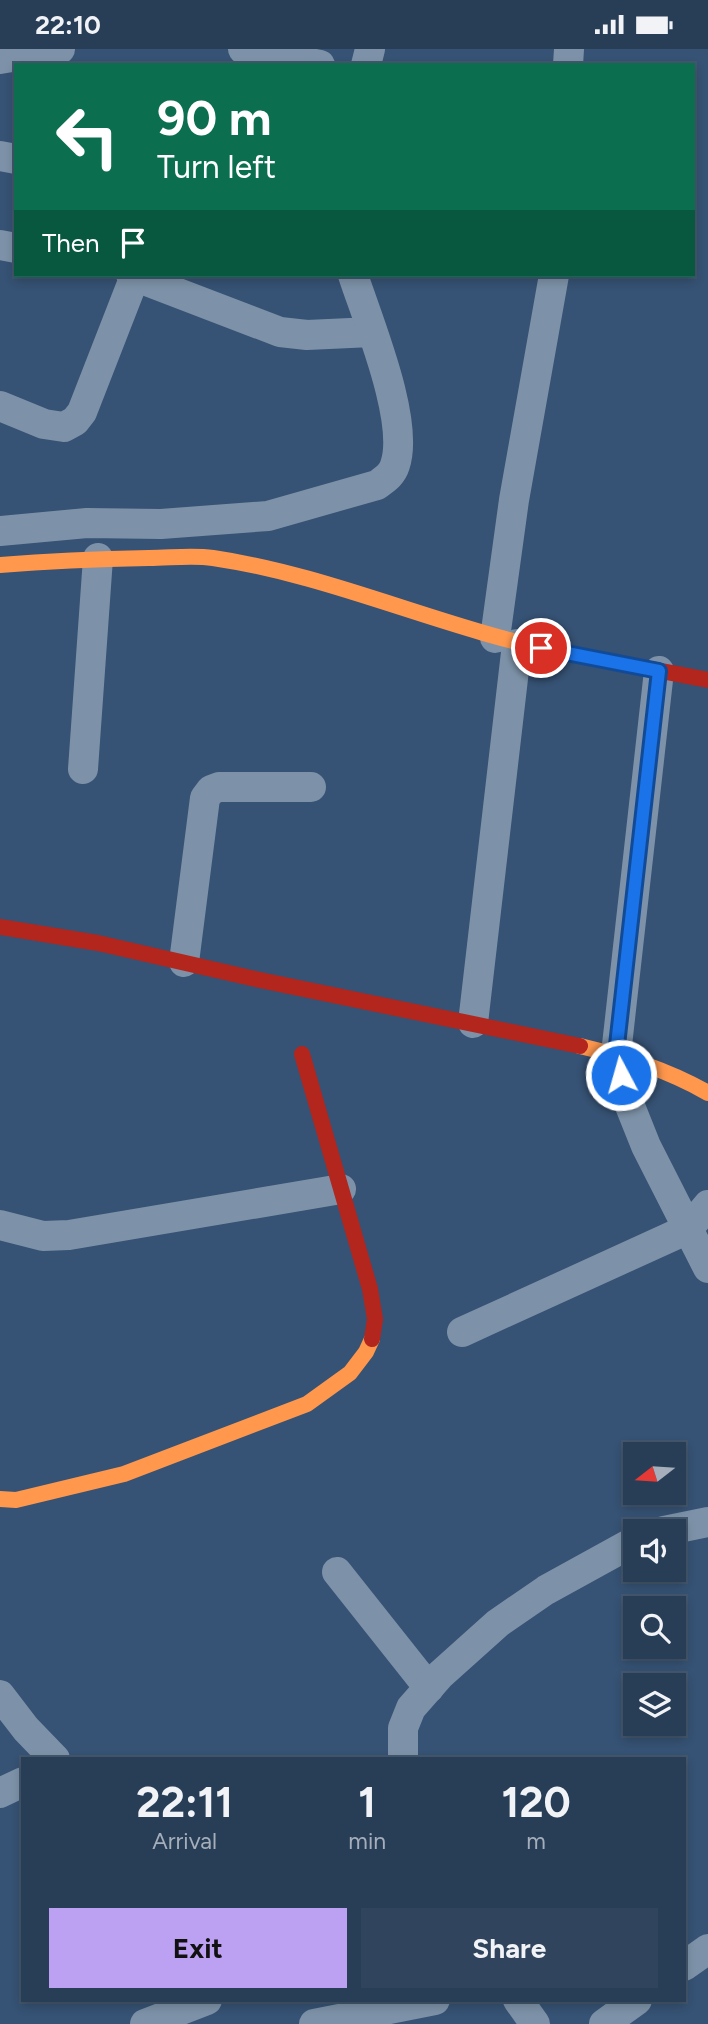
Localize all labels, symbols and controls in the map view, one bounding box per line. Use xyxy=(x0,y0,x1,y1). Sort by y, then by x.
text: 22:10 xyxy=(35,9,101,41)
text: 90 m xyxy=(157,88,272,147)
icon: left xyxy=(42,91,133,182)
text: Turn left xyxy=(157,148,276,186)
icon: arrive xyxy=(114,224,152,262)
text: Then xyxy=(42,227,100,259)
pin xyxy=(511,618,571,678)
icon: arrive xyxy=(522,629,560,667)
position arrow xyxy=(584,1038,658,1112)
north arrow xyxy=(623,1442,686,1505)
map controls xyxy=(623,1442,686,1736)
button: sound xyxy=(623,1519,686,1582)
button: search xyxy=(623,1596,686,1659)
button: layers xyxy=(623,1673,686,1736)
text: 22:11 xyxy=(136,1777,233,1828)
text: 1 xyxy=(358,1777,376,1828)
text: 120 xyxy=(501,1777,571,1828)
text: Arrival xyxy=(152,1827,217,1855)
text: min xyxy=(348,1827,386,1855)
text: m xyxy=(526,1827,546,1855)
button: Exit xyxy=(49,1908,347,1988)
button: Share xyxy=(361,1908,658,1988)

